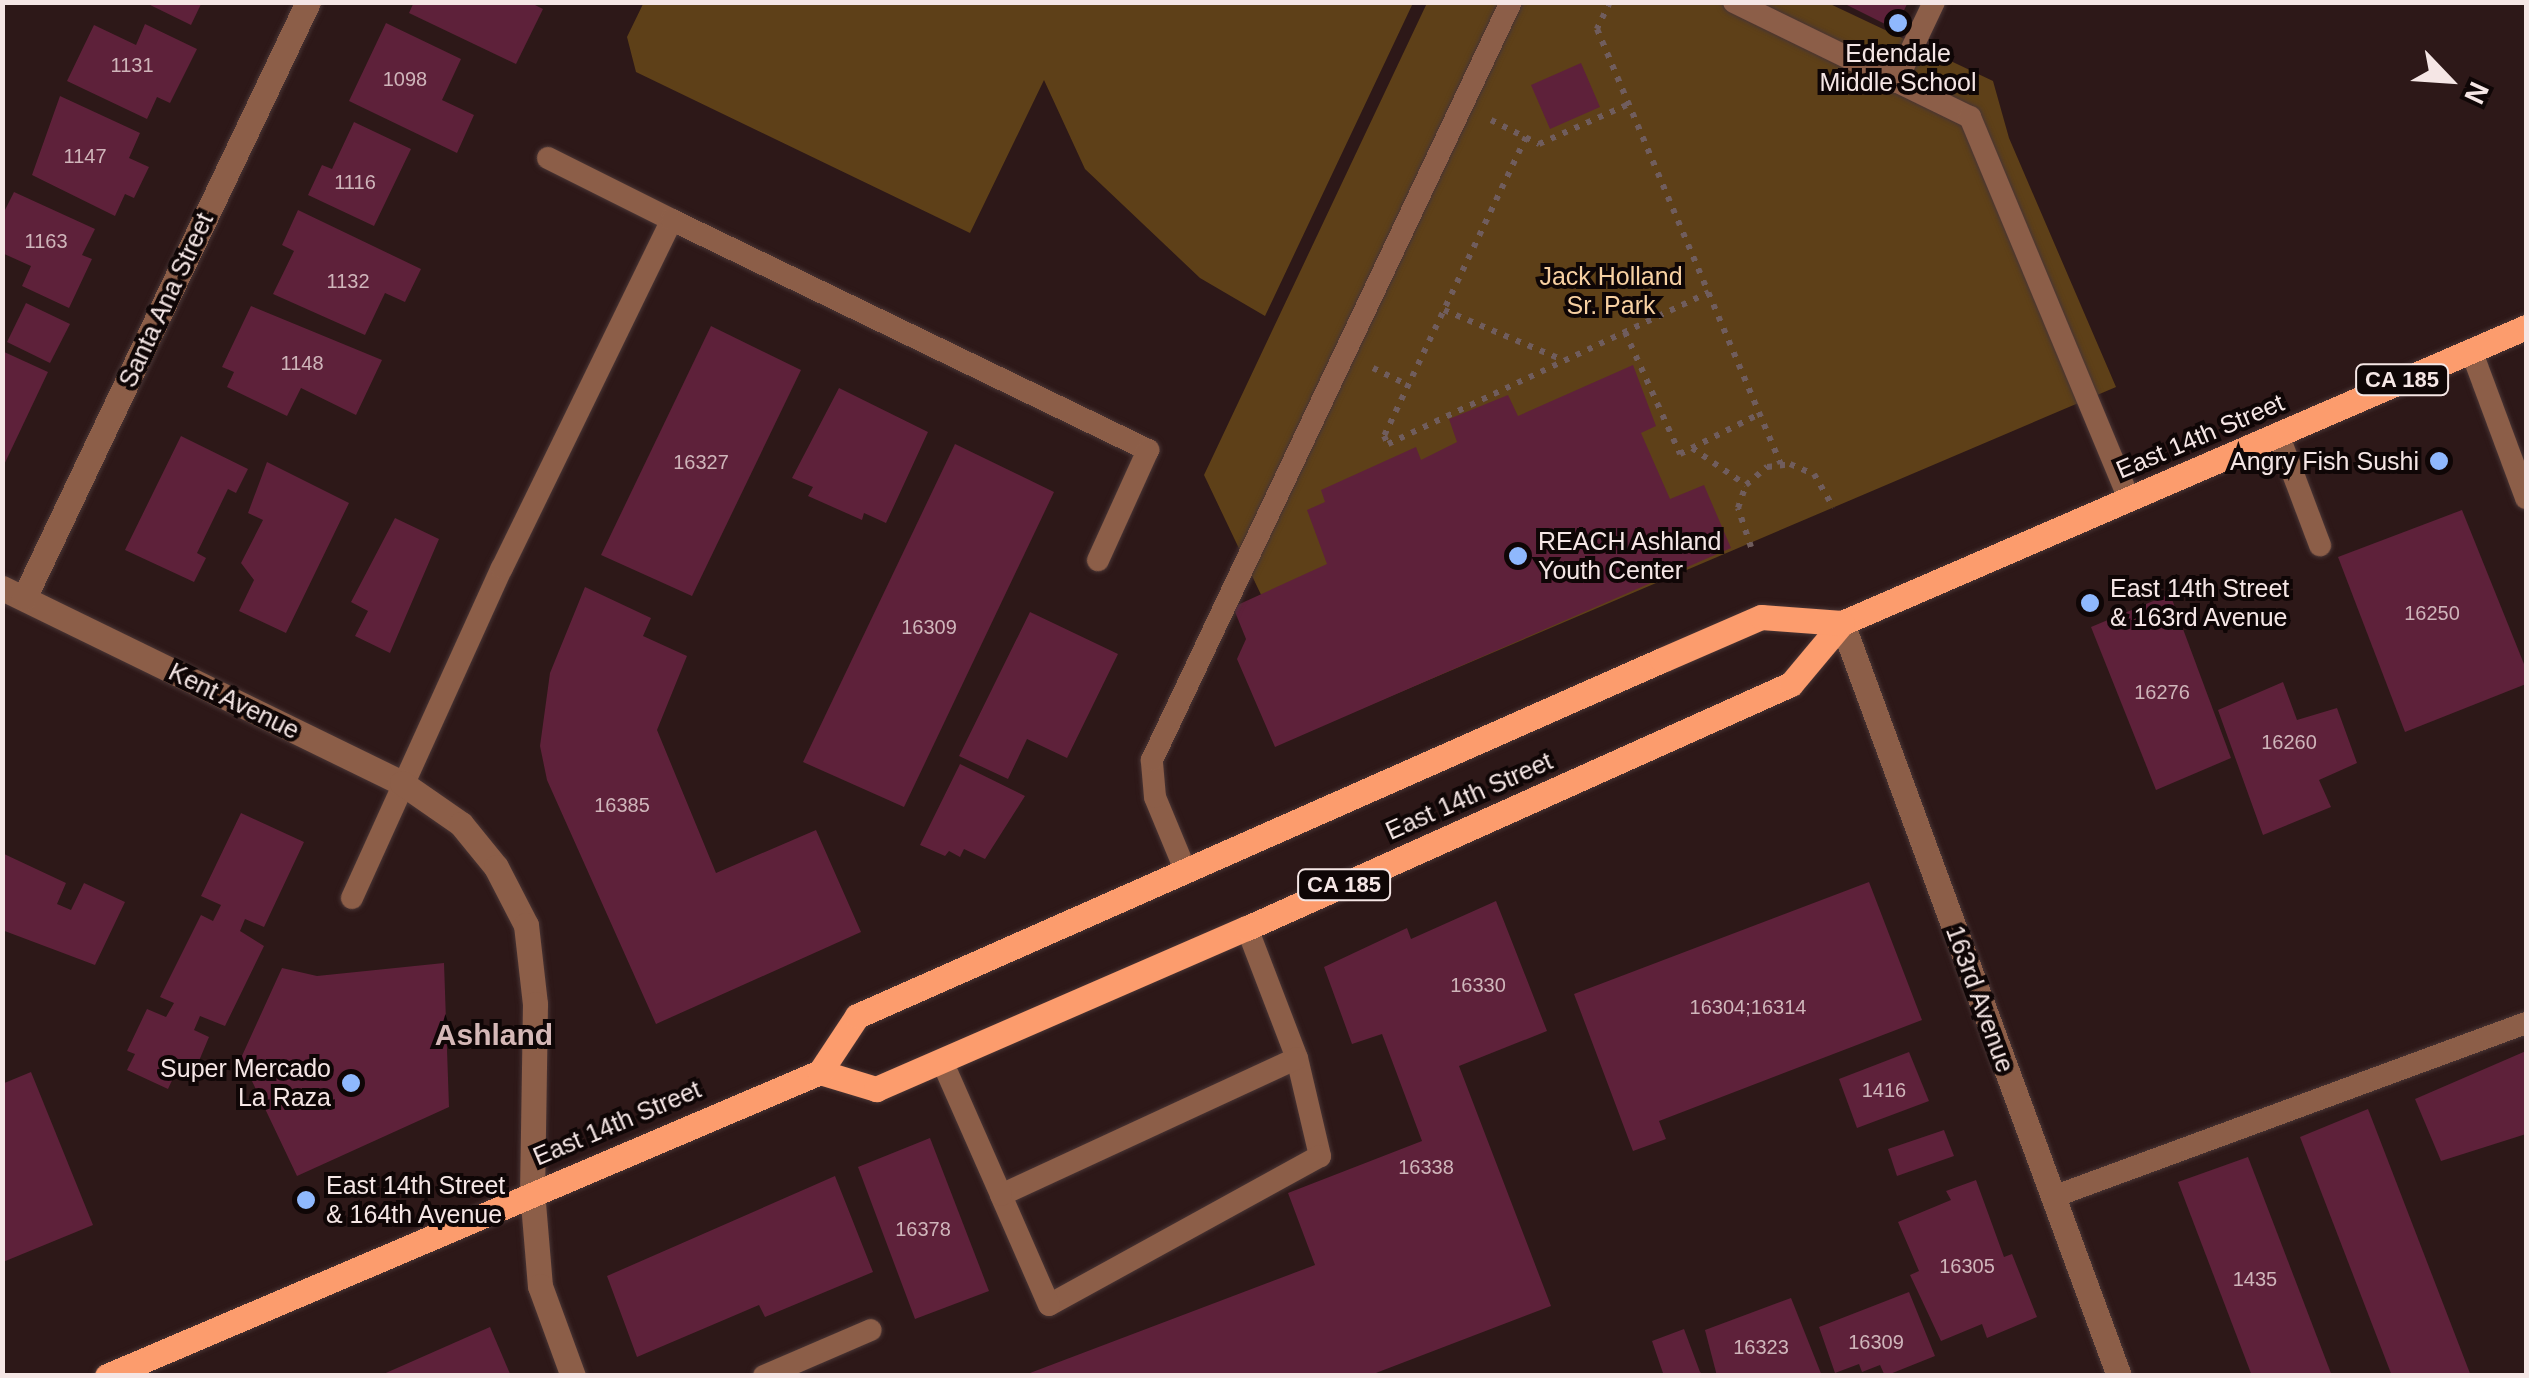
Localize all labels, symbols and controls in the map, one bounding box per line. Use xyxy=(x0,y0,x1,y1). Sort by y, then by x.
marker: Edendale Middle School xyxy=(1887,12,1909,34)
north arrow xyxy=(2399,30,2499,130)
place label: Edendale Middle School xyxy=(1819,39,1977,98)
house number: 1131 xyxy=(110,53,154,77)
house number: 1098 xyxy=(383,67,427,91)
text: N xyxy=(2458,77,2495,109)
house number: 1147 xyxy=(63,144,107,168)
house number: 1116 xyxy=(334,170,376,194)
street label: Santa Ana Street xyxy=(112,207,220,393)
house number: 1163 xyxy=(24,229,68,253)
park label: Jack Holland Sr. Park xyxy=(1539,262,1683,321)
house number: 1132 xyxy=(326,269,370,293)
house number: 1148 xyxy=(280,351,324,375)
road number: CA 185 xyxy=(2354,363,2450,397)
street label: East 14th Street xyxy=(2112,387,2288,485)
place label: Angry Fish Sushi xyxy=(2230,446,2419,476)
house number: 16327 xyxy=(673,450,729,474)
marker: Angry Fish Sushi xyxy=(2428,450,2450,472)
place label: REACH Ashland Youth Center xyxy=(1538,527,1723,586)
marker: REACH Ashland Youth Center xyxy=(1507,545,1529,567)
place label: East 14th Street & 163rd Avenue xyxy=(2110,574,2289,633)
marker: East 14th Street & 163rd Avenue xyxy=(2079,592,2101,614)
house number: 16250 xyxy=(2404,601,2460,625)
house number: 16309 xyxy=(901,615,957,639)
street label: Kent Avenue xyxy=(163,656,305,746)
house number: 16276 xyxy=(2134,680,2190,704)
house number: 16260 xyxy=(2261,730,2317,754)
street label: East 14th Street xyxy=(1381,746,1557,846)
house number: 16385 xyxy=(594,793,650,817)
road number: CA 185 xyxy=(1296,868,1392,902)
street label: 163rd Avenue xyxy=(1939,921,2021,1077)
house number: 16330 xyxy=(1450,973,1506,997)
house number: 16304;16314 xyxy=(1690,995,1806,1019)
district label: Ashland xyxy=(435,1017,553,1053)
place label: Super Mercado La Raza xyxy=(160,1054,331,1113)
marker: Super Mercado La Raza xyxy=(340,1072,362,1094)
street label: East 14th Street xyxy=(529,1074,705,1172)
house number: 1416 xyxy=(1862,1078,1906,1102)
house number: 16338 xyxy=(1398,1155,1454,1179)
place label: East 14th Street & 164th Avenue xyxy=(326,1171,505,1230)
marker: East 14th Street & 164th Avenue xyxy=(295,1189,317,1211)
house number: 16378 xyxy=(895,1217,951,1241)
house number: 16305 xyxy=(1939,1254,1995,1278)
house number: 1435 xyxy=(2233,1267,2277,1291)
house number: 16309 xyxy=(1848,1330,1904,1354)
house number: 16323 xyxy=(1733,1335,1789,1359)

